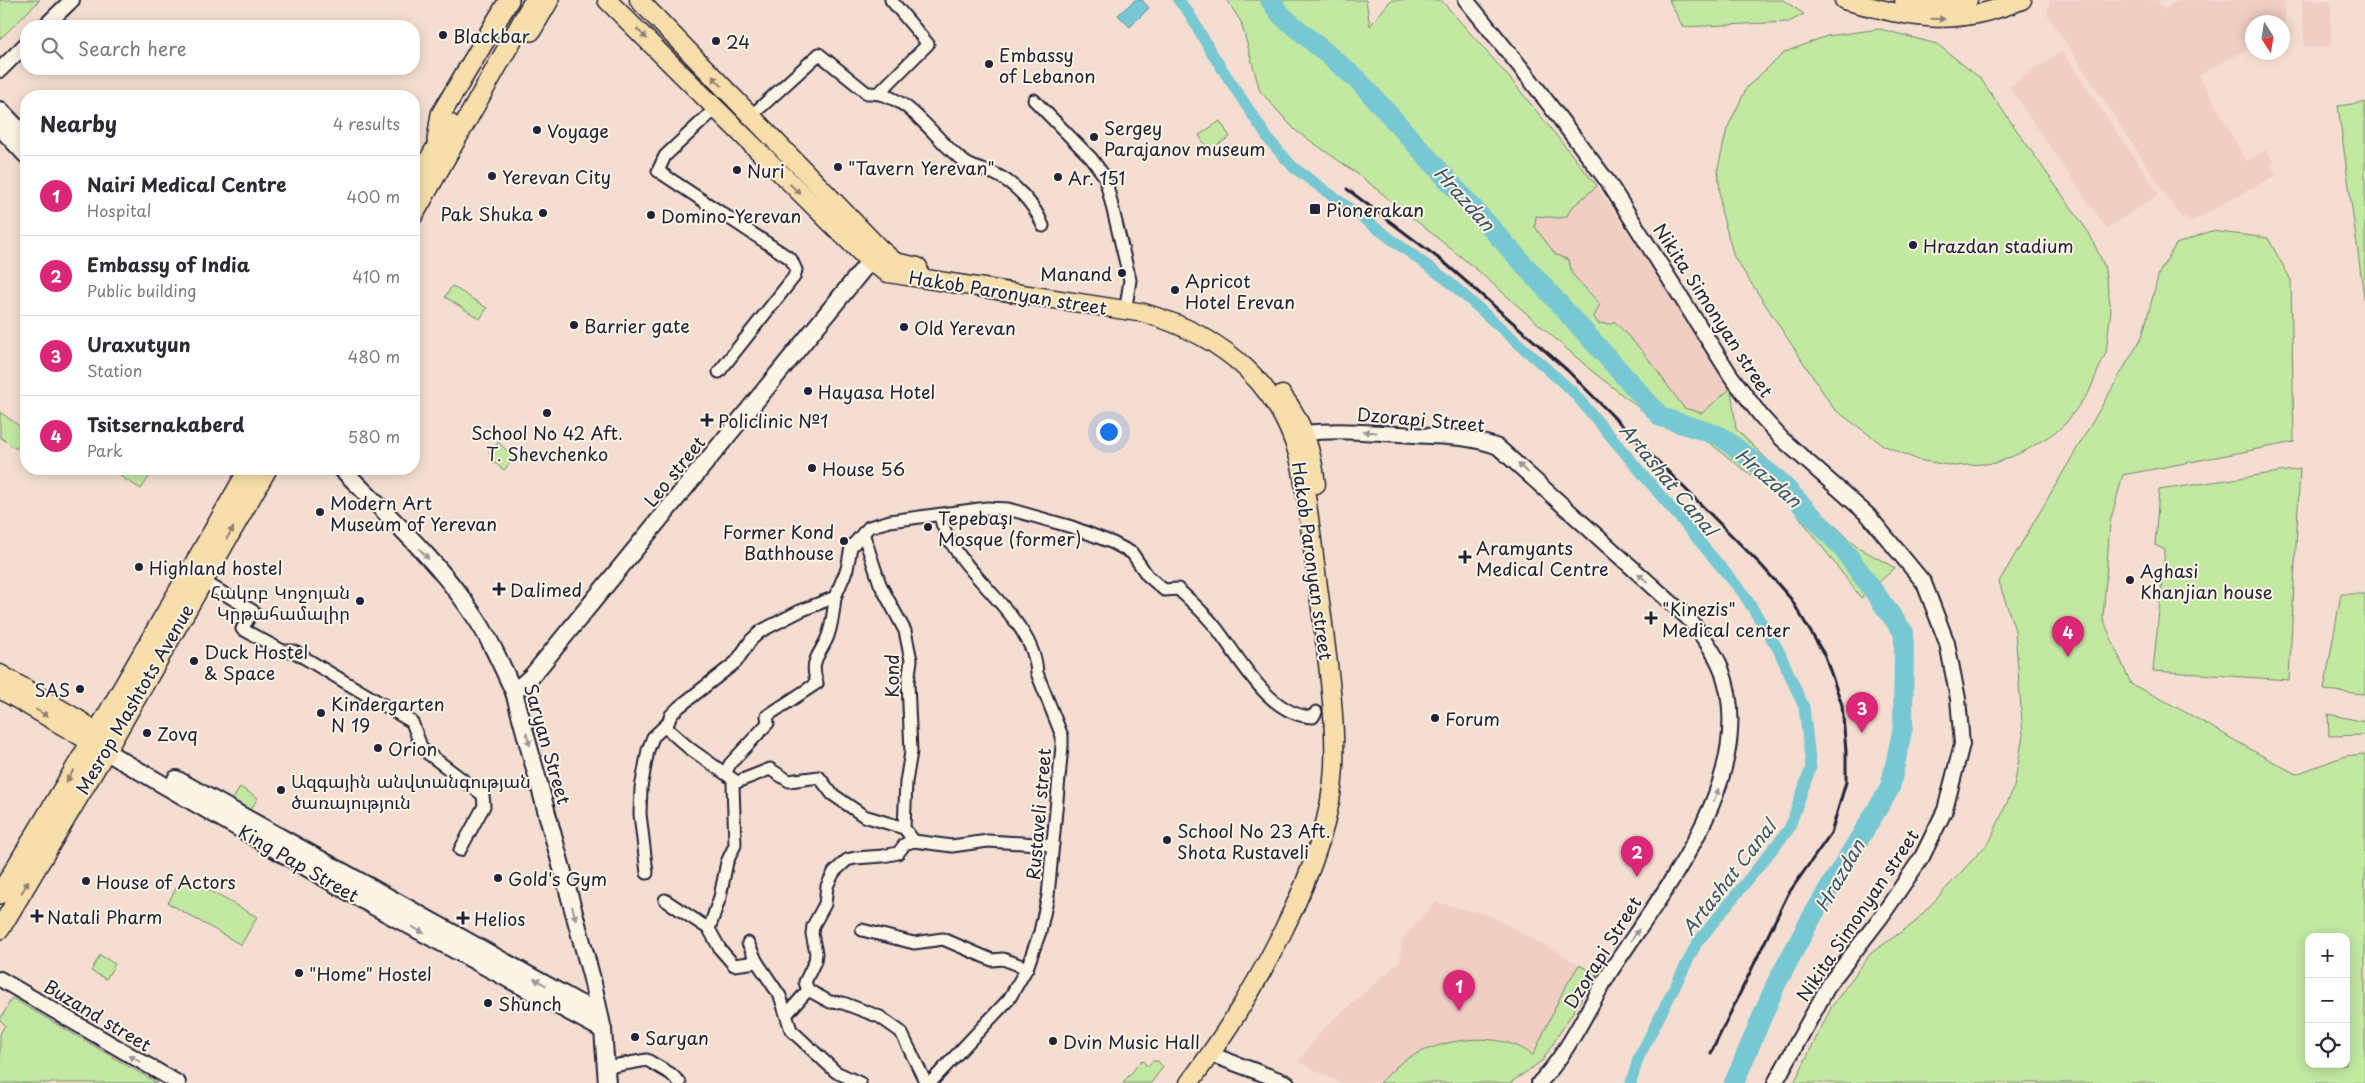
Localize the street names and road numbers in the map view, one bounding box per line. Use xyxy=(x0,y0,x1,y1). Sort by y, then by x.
street label: Nikita Simonyan street xyxy=(1648,218,1780,402)
street label: Hakob Paronyan street xyxy=(907,263,1109,321)
street label: Dzorapi Street xyxy=(1356,400,1486,438)
street label: Leo street xyxy=(637,430,711,512)
street label: Hakob Paronyan street xyxy=(1286,460,1340,662)
street label: Mesrop Mashtots Avenue xyxy=(68,599,200,799)
street label: Kond xyxy=(878,654,905,698)
street label: Saryan Street xyxy=(518,680,578,808)
street label: Rustaveli street xyxy=(1019,747,1057,881)
street label: King Pap Street xyxy=(234,818,364,908)
street label: Nikita Simonyan street xyxy=(1789,824,1925,1006)
street label: Dzorapi Street xyxy=(1557,891,1647,1013)
street label: Buzand street xyxy=(39,972,157,1058)

